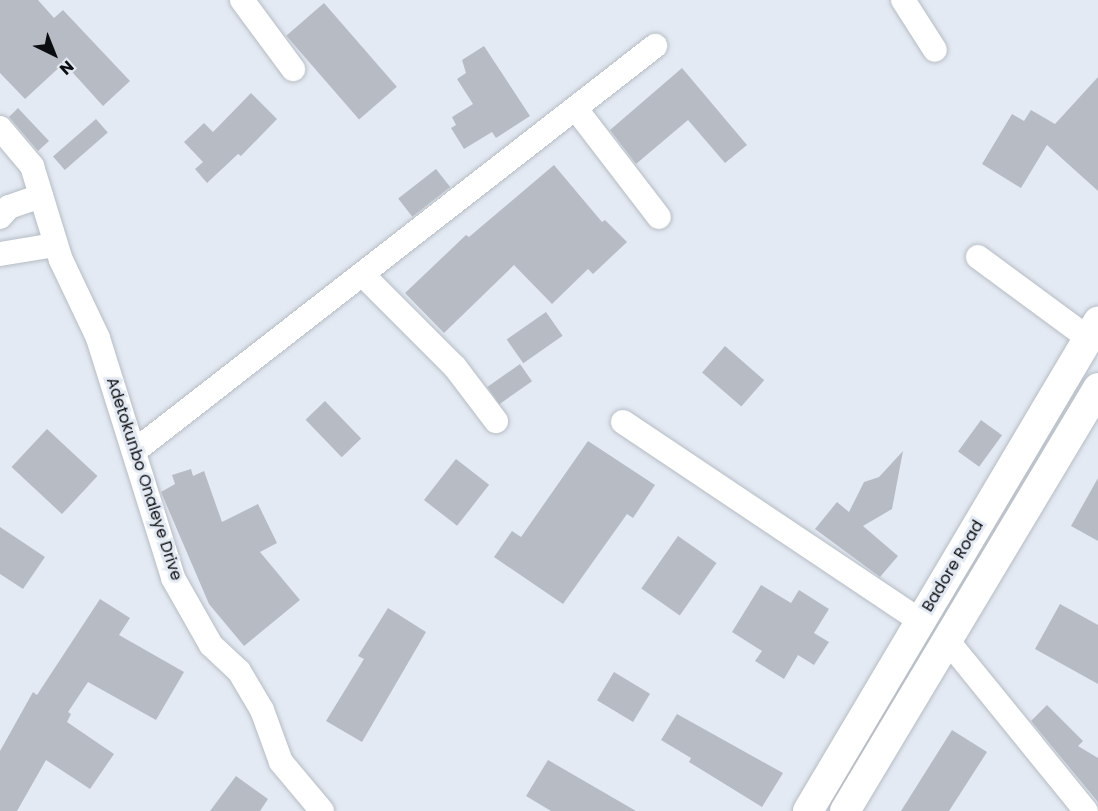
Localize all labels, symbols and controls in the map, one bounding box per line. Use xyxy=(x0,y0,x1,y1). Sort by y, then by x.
north arrow xyxy=(24,24,84,84)
text: N xyxy=(54,55,79,80)
street label: Adetokunbo Onaleye Drive xyxy=(102,375,186,583)
street label: Badore Road xyxy=(918,517,988,615)

